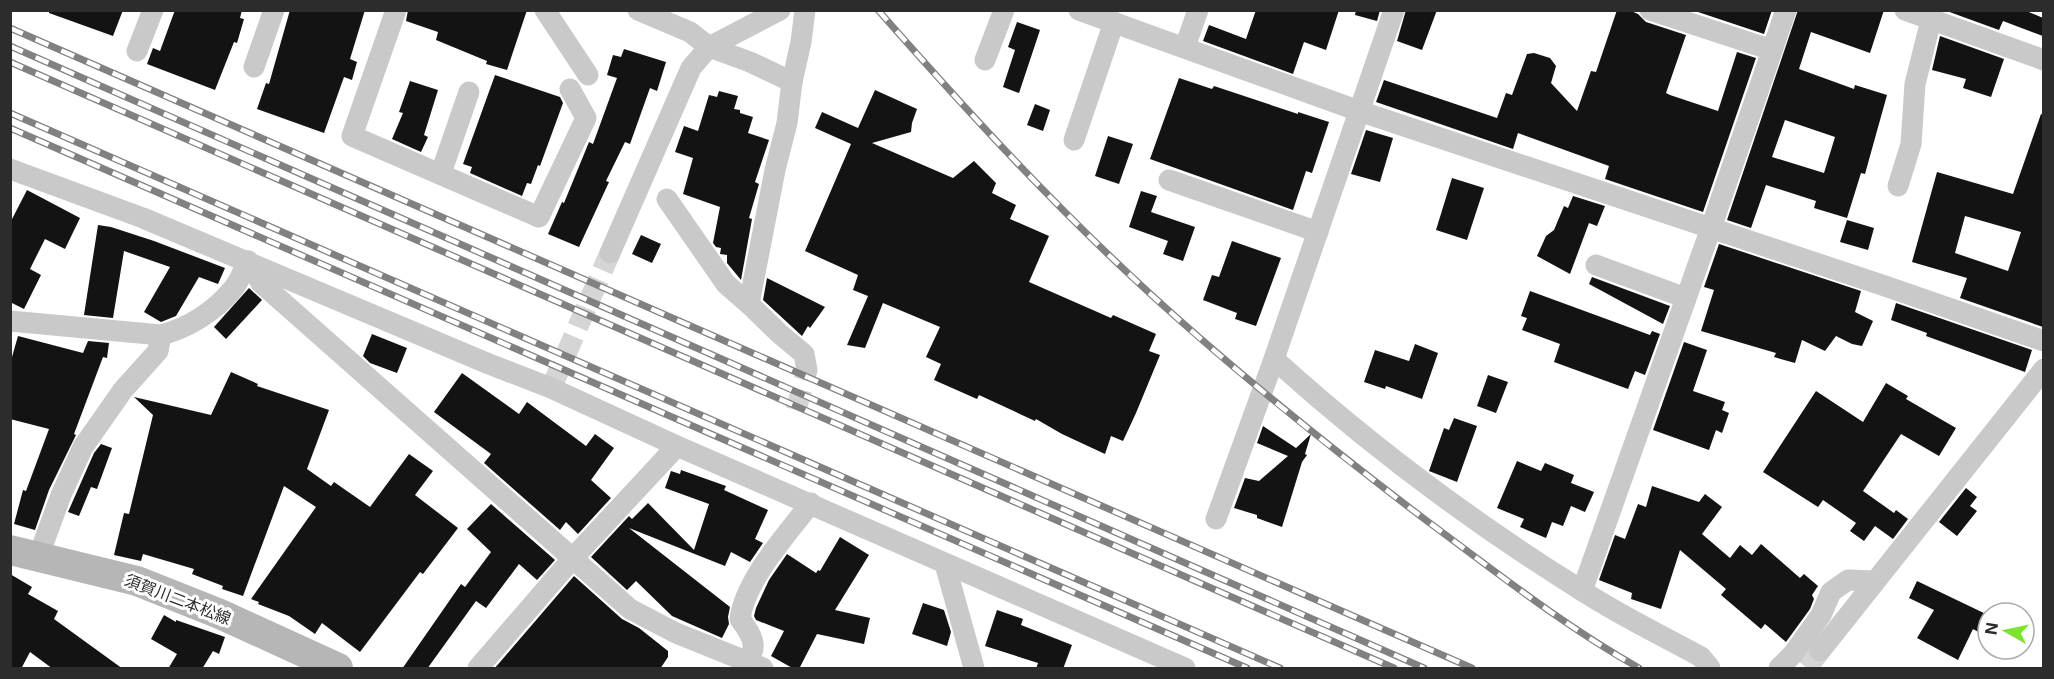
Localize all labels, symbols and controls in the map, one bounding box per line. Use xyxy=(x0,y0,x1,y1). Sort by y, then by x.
street label: 須賀川二本松線 xyxy=(122,570,234,628)
north arrow xyxy=(1976,601,2036,661)
text: N xyxy=(1980,621,2002,636)

